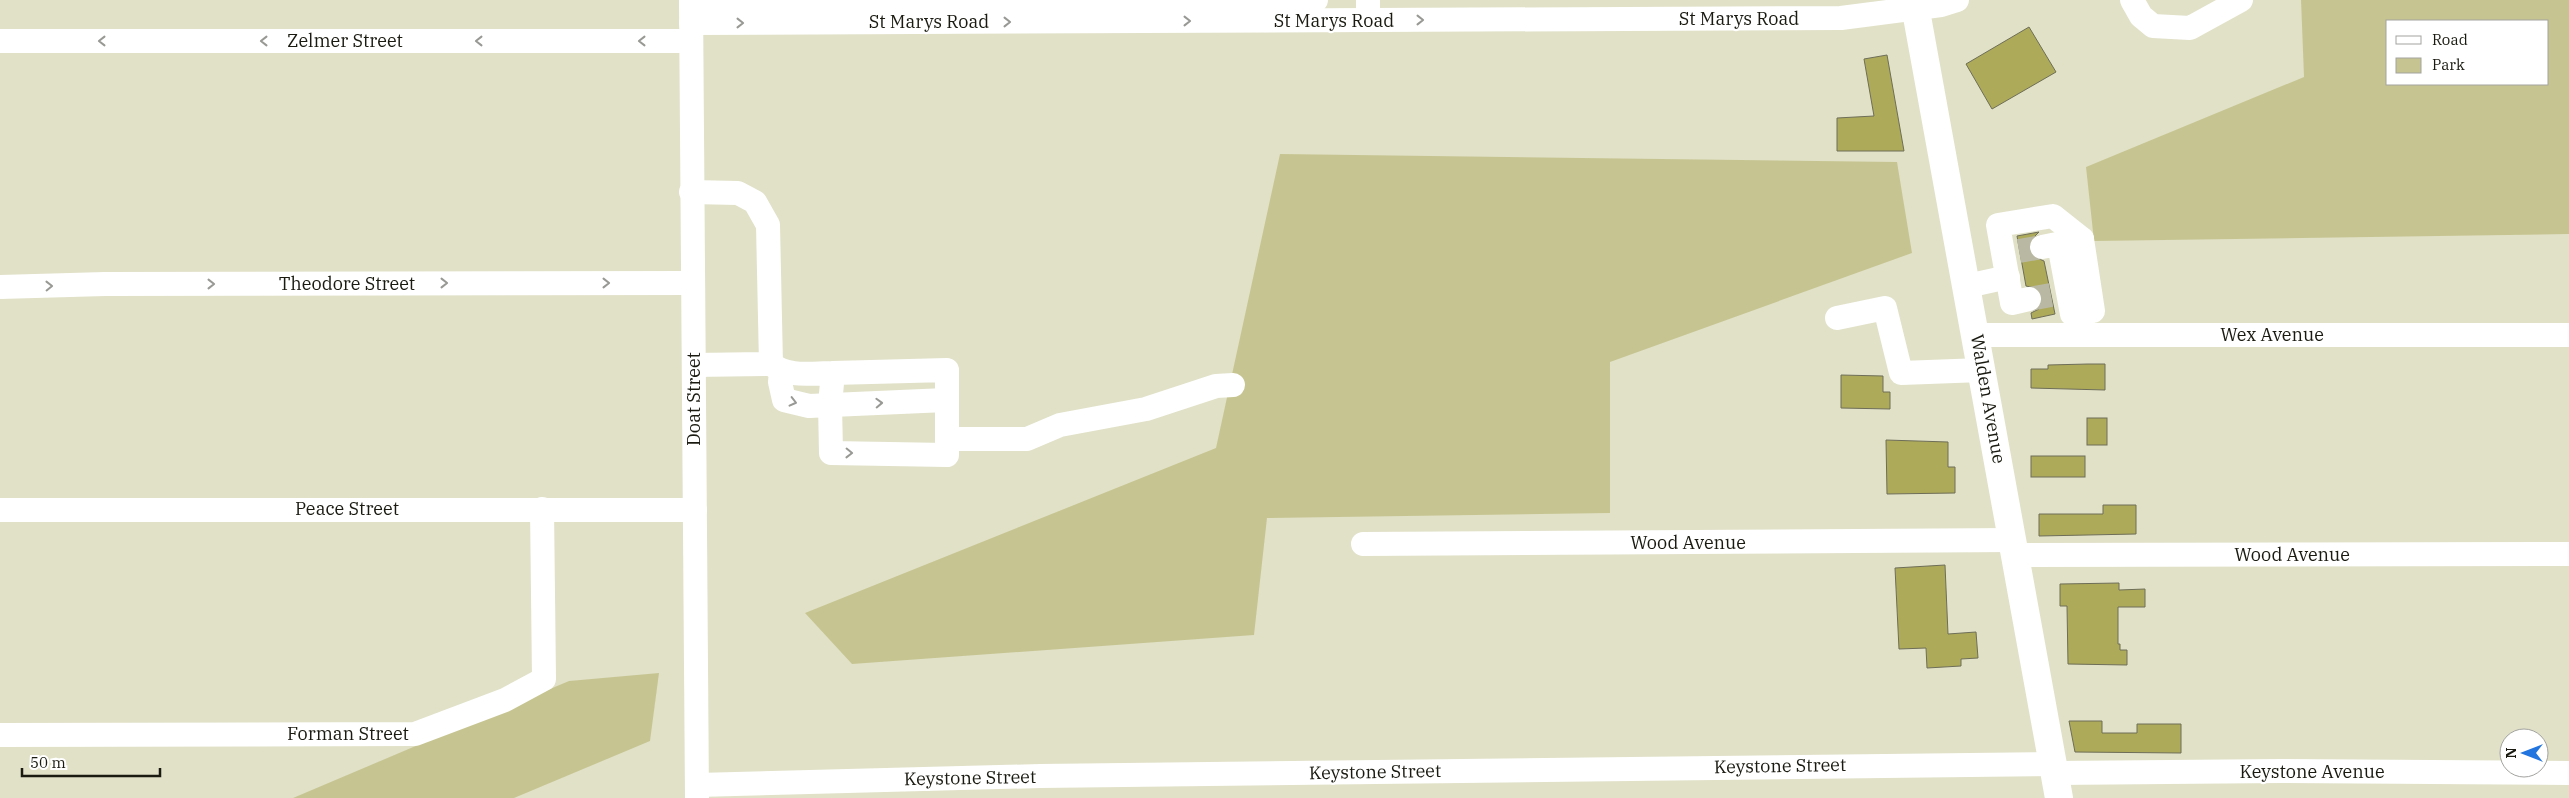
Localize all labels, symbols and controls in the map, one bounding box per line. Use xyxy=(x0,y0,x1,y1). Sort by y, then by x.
street label: St Marys Road xyxy=(1679,7,1799,30)
street label: St Marys Road xyxy=(1274,9,1394,32)
street label: St Marys Road xyxy=(869,10,989,33)
one-way arrow xyxy=(1416,15,1424,25)
one-way arrow xyxy=(1184,16,1191,26)
one-way arrow xyxy=(1004,17,1011,27)
one-way arrow xyxy=(736,18,744,28)
legend xyxy=(2386,20,2549,85)
street label: Zelmer Street xyxy=(287,29,403,52)
text: Road xyxy=(2432,30,2468,49)
one-way arrow xyxy=(98,36,106,46)
one-way arrow xyxy=(260,36,268,46)
one-way arrow xyxy=(475,36,483,46)
one-way arrow xyxy=(638,36,646,46)
text: Park xyxy=(2432,55,2465,74)
street label: Theodore Street xyxy=(279,272,415,295)
one-way arrow xyxy=(440,278,448,288)
one-way arrow xyxy=(602,278,610,288)
one-way arrow xyxy=(208,279,215,289)
one-way arrow xyxy=(45,280,53,291)
street label: Wex Avenue xyxy=(2220,323,2324,346)
street label: Walden Avenue xyxy=(1966,332,2011,465)
street label: Doat Street xyxy=(682,352,705,446)
one-way arrow xyxy=(788,396,797,407)
one-way arrow xyxy=(875,397,883,408)
one-way arrow xyxy=(845,448,853,458)
street label: Peace Street xyxy=(295,497,399,520)
street label: Wood Avenue xyxy=(1630,531,1746,554)
street label: Wood Avenue xyxy=(2234,543,2350,566)
street label: Forman Street xyxy=(287,722,409,745)
north arrow xyxy=(2499,728,2549,778)
scale bar xyxy=(22,746,160,778)
text: N xyxy=(2502,747,2520,759)
text: 50 m xyxy=(30,753,66,772)
street label: Keystone Street xyxy=(1714,753,1846,778)
street label: Keystone Street xyxy=(1309,759,1441,784)
street label: Keystone Avenue xyxy=(2239,760,2385,783)
street label: Keystone Street xyxy=(904,765,1036,790)

